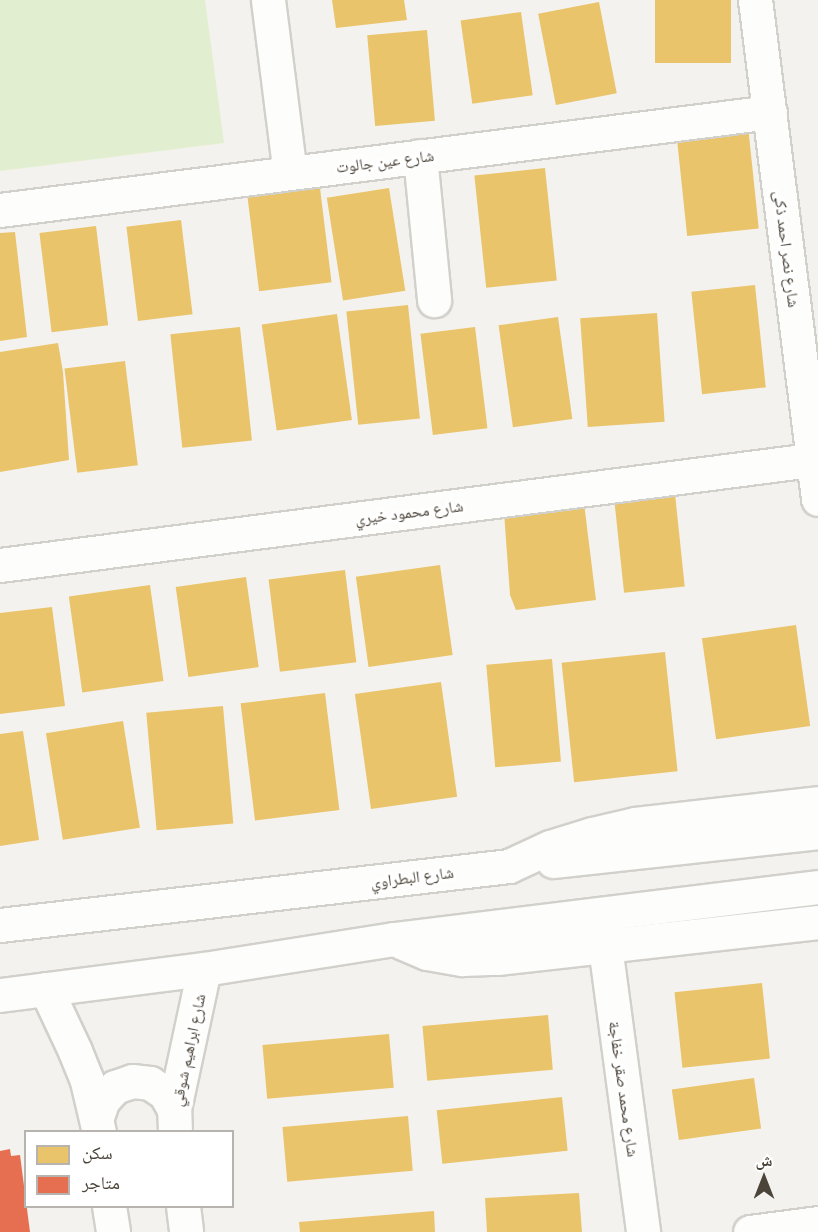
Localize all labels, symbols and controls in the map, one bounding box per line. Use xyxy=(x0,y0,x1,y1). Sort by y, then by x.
street label: شارع عين جالوت xyxy=(335,145,435,177)
street label: شارع نصر احمد ذكى xyxy=(770,190,804,308)
street label: شارع محمود خيري xyxy=(354,496,464,528)
street label: شارع البطراوي xyxy=(369,862,455,892)
street label: شارع ابراهيم شوقي xyxy=(167,992,209,1108)
street label: شارع محمد صقر خفاجة xyxy=(605,1020,643,1158)
legend xyxy=(24,1130,234,1208)
text: سكن xyxy=(82,1141,113,1164)
north arrow xyxy=(734,1148,794,1208)
text: ش xyxy=(756,1150,772,1170)
text: متاجر xyxy=(82,1171,120,1194)

